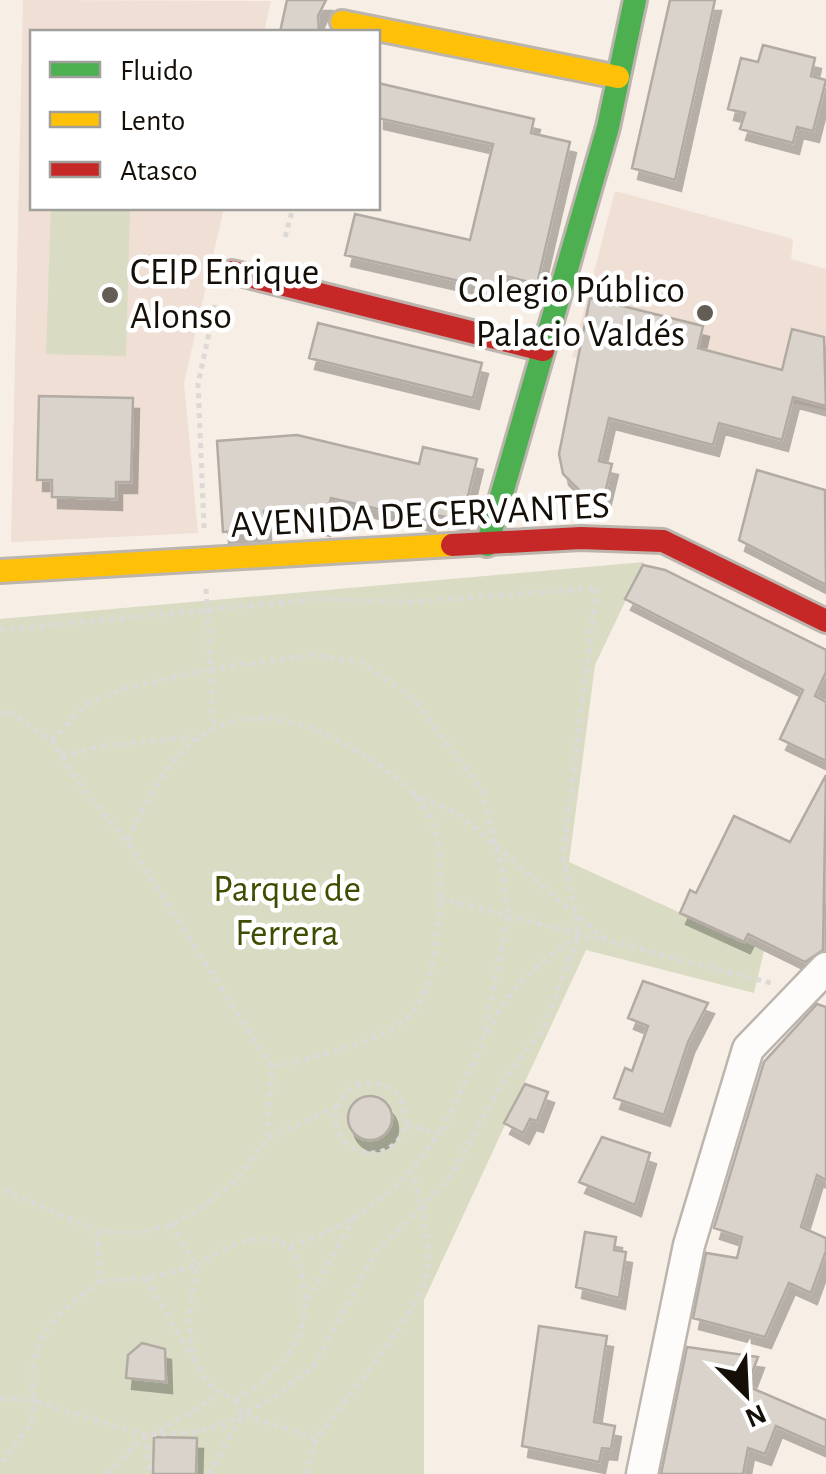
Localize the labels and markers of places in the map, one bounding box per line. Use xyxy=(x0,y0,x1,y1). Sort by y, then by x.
place label: CEIP Enrique Alonso xyxy=(130,254,319,336)
place label: Colegio Público Palacio Valdés xyxy=(458,272,685,354)
marker: CEIP Enrique Alonso xyxy=(99,284,121,306)
marker: Colegio Público Palacio Valdés xyxy=(694,302,716,324)

